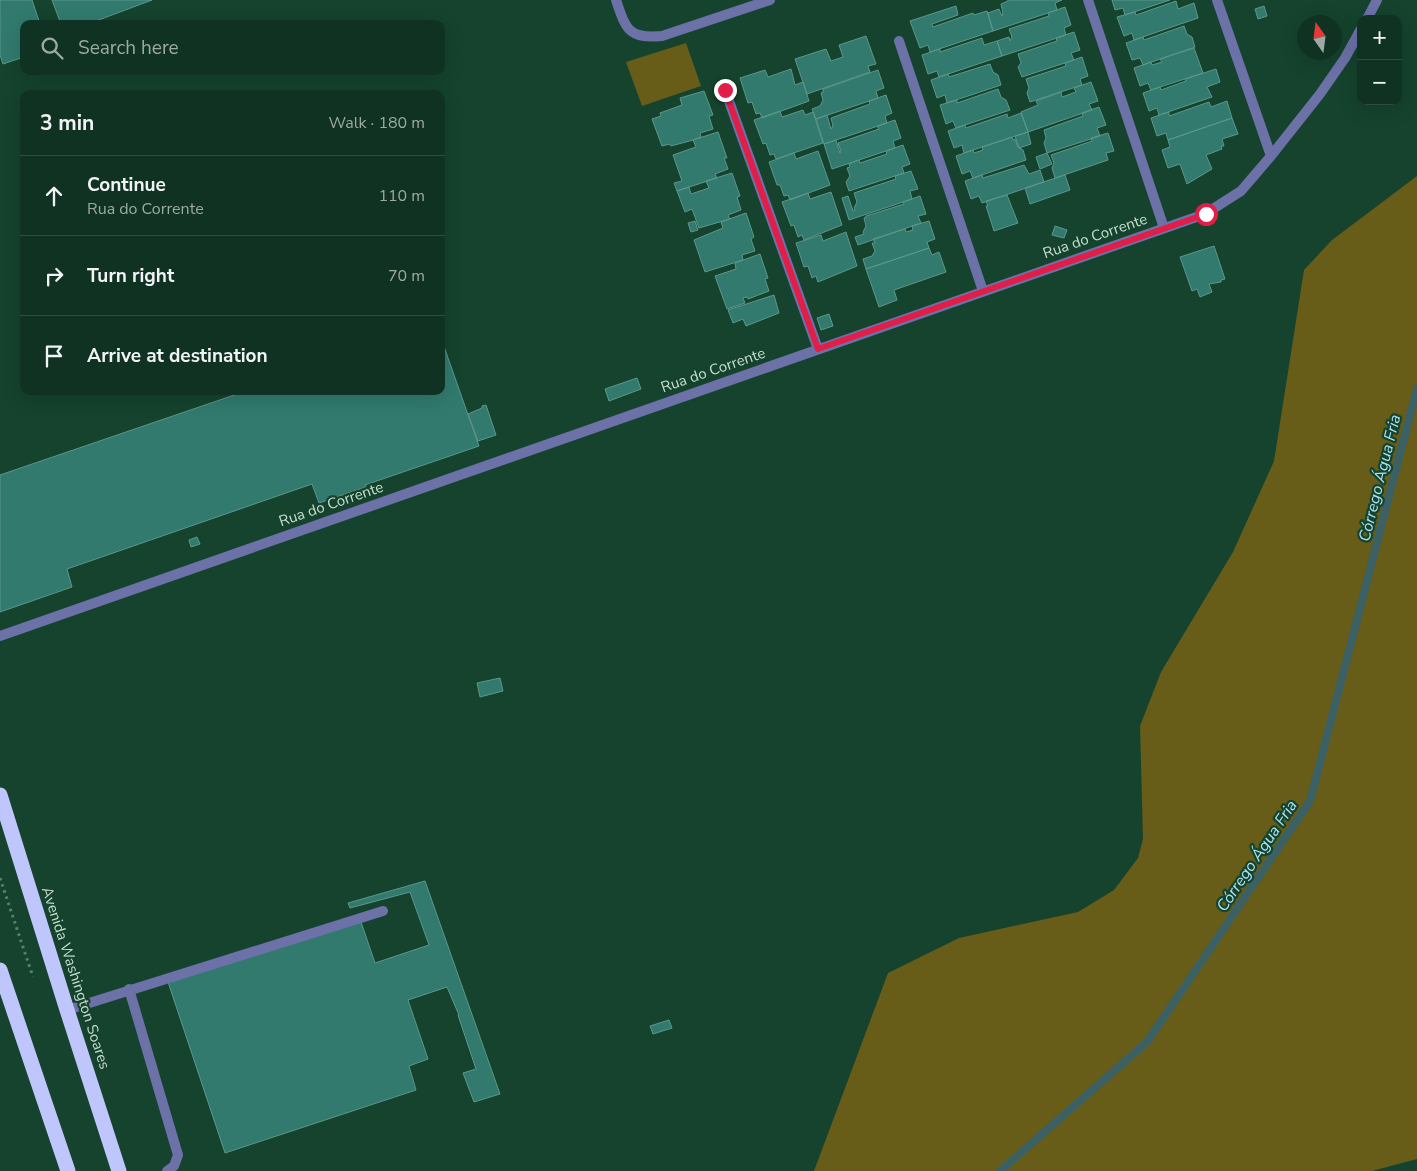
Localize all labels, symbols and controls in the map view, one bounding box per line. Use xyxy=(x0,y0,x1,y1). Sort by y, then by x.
north arrow xyxy=(1297,15,1342,60)
map controls xyxy=(1357,15,1402,105)
button: + xyxy=(1357,15,1402,60)
search box xyxy=(20,20,445,75)
icon: search xyxy=(38,34,66,62)
text: Search here xyxy=(78,35,179,61)
button: − xyxy=(1357,60,1402,105)
route end xyxy=(714,79,737,102)
text: 3 min xyxy=(40,109,94,137)
text: Walk · 180 m xyxy=(329,112,425,134)
text: Continue xyxy=(87,172,166,198)
icon: ahead xyxy=(40,182,68,210)
text: 110 m xyxy=(378,185,425,207)
text: Rua do Corrente xyxy=(87,198,204,220)
route start xyxy=(1195,203,1218,226)
street label: Rua do Corrente xyxy=(1040,209,1150,263)
icon: right xyxy=(40,262,68,290)
text: Turn right xyxy=(87,263,174,289)
text: 70 m xyxy=(388,265,425,287)
icon: arrive xyxy=(40,342,68,370)
text: Arrive at destination xyxy=(87,343,268,369)
street label: Rua do Corrente xyxy=(658,343,768,397)
water label: Córrego Água Fria xyxy=(1354,412,1406,544)
street label: Rua do Corrente xyxy=(276,477,386,531)
water label: Córrego Água Fria xyxy=(1211,796,1303,916)
street label: Avenida Washington Soares xyxy=(37,884,115,1072)

